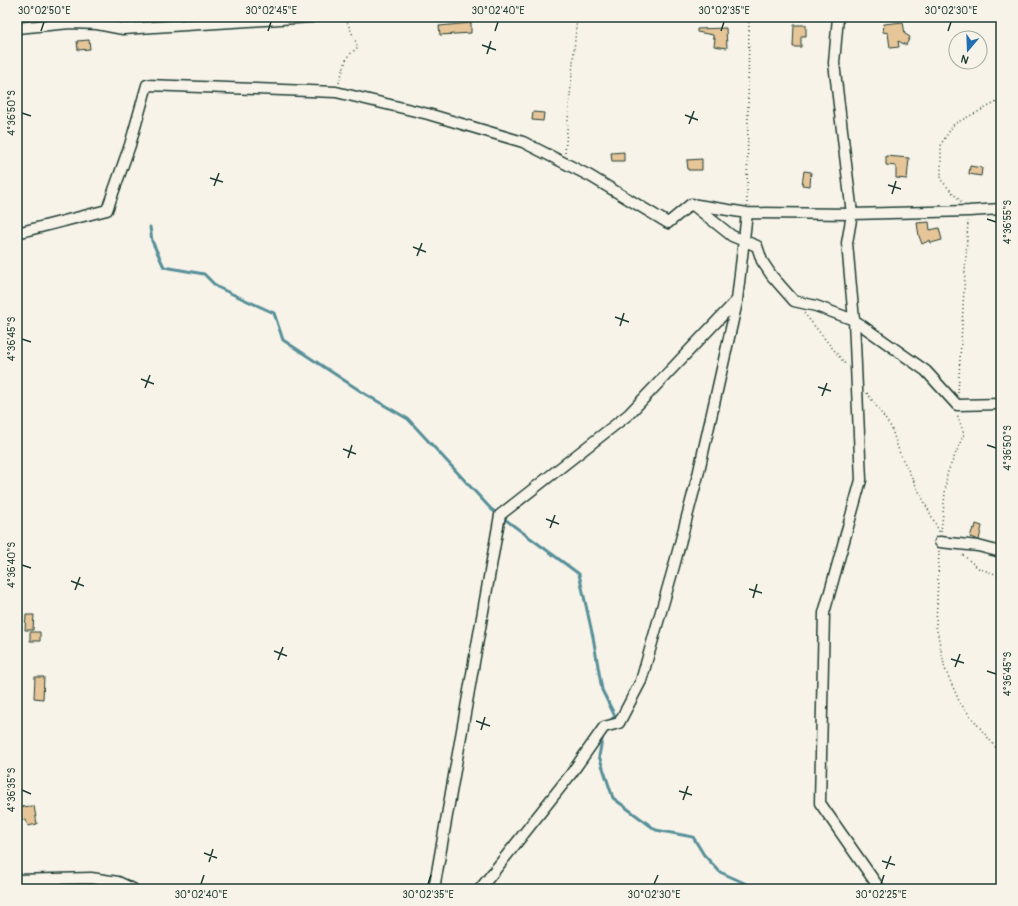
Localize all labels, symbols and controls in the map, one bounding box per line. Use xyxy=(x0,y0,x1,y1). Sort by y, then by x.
text: 30°02'50"E xyxy=(18,5,70,17)
text: 30°02'45"E xyxy=(245,5,297,17)
text: 30°02'40"E xyxy=(471,5,525,17)
text: 30°02'35"E xyxy=(698,5,750,17)
text: 30°02'30"E xyxy=(925,5,977,17)
north arrow xyxy=(948,30,988,70)
text: N xyxy=(959,51,971,66)
text: 4°36'50"S xyxy=(6,90,18,136)
text: 4°36'55"S xyxy=(1002,200,1014,244)
text: 4°36'45"S xyxy=(6,316,18,361)
text: 4°36'50"S xyxy=(1002,425,1014,471)
text: 4°36'40"S xyxy=(6,542,18,588)
text: 4°36'45"S xyxy=(1002,651,1014,696)
text: 4°36'35"S xyxy=(6,768,18,812)
text: 30°02'40"E xyxy=(174,889,228,901)
text: 30°02'35"E xyxy=(402,889,454,901)
text: 30°02'30"E xyxy=(628,889,680,901)
text: 30°02'25"E xyxy=(855,889,907,901)

